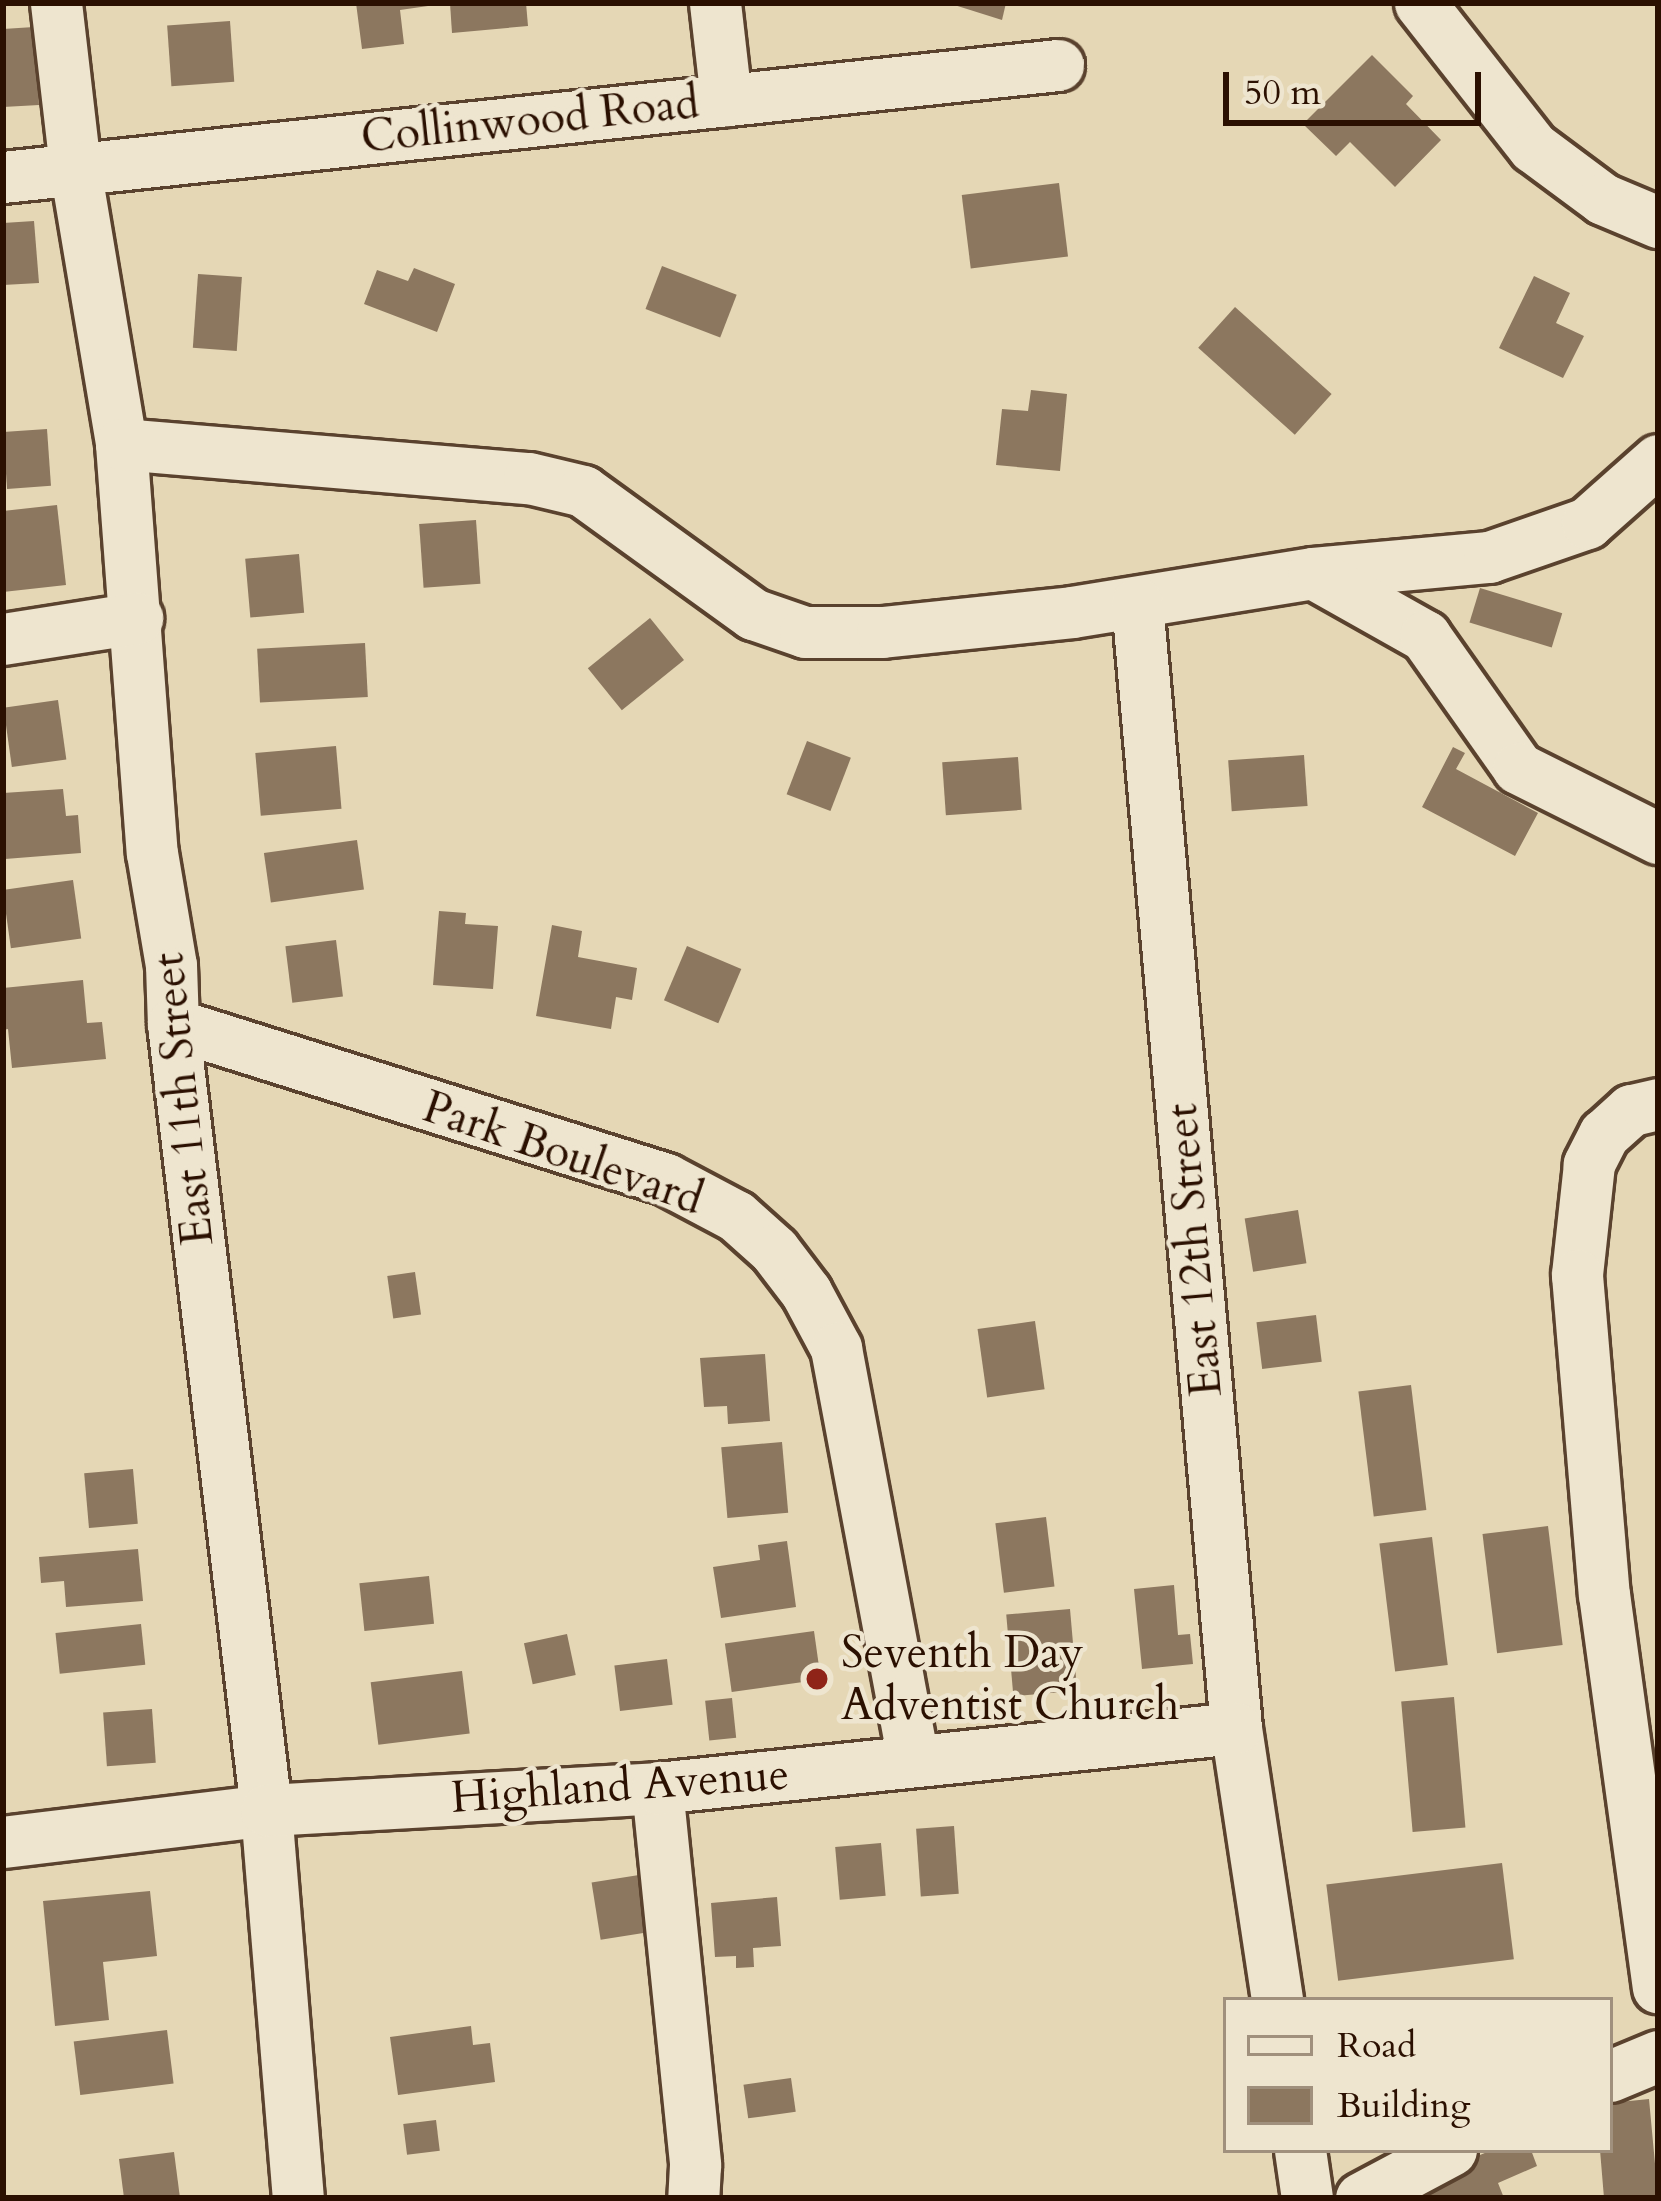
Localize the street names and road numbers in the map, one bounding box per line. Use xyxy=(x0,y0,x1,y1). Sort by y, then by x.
street label: Collinwood Road xyxy=(358,75,702,165)
street label: East 11th Street xyxy=(141,950,225,1248)
street label: Park Boulevard xyxy=(416,1080,710,1226)
street label: East 12th Street xyxy=(1154,1101,1234,1399)
street label: Highland Avenue xyxy=(449,1747,791,1825)

